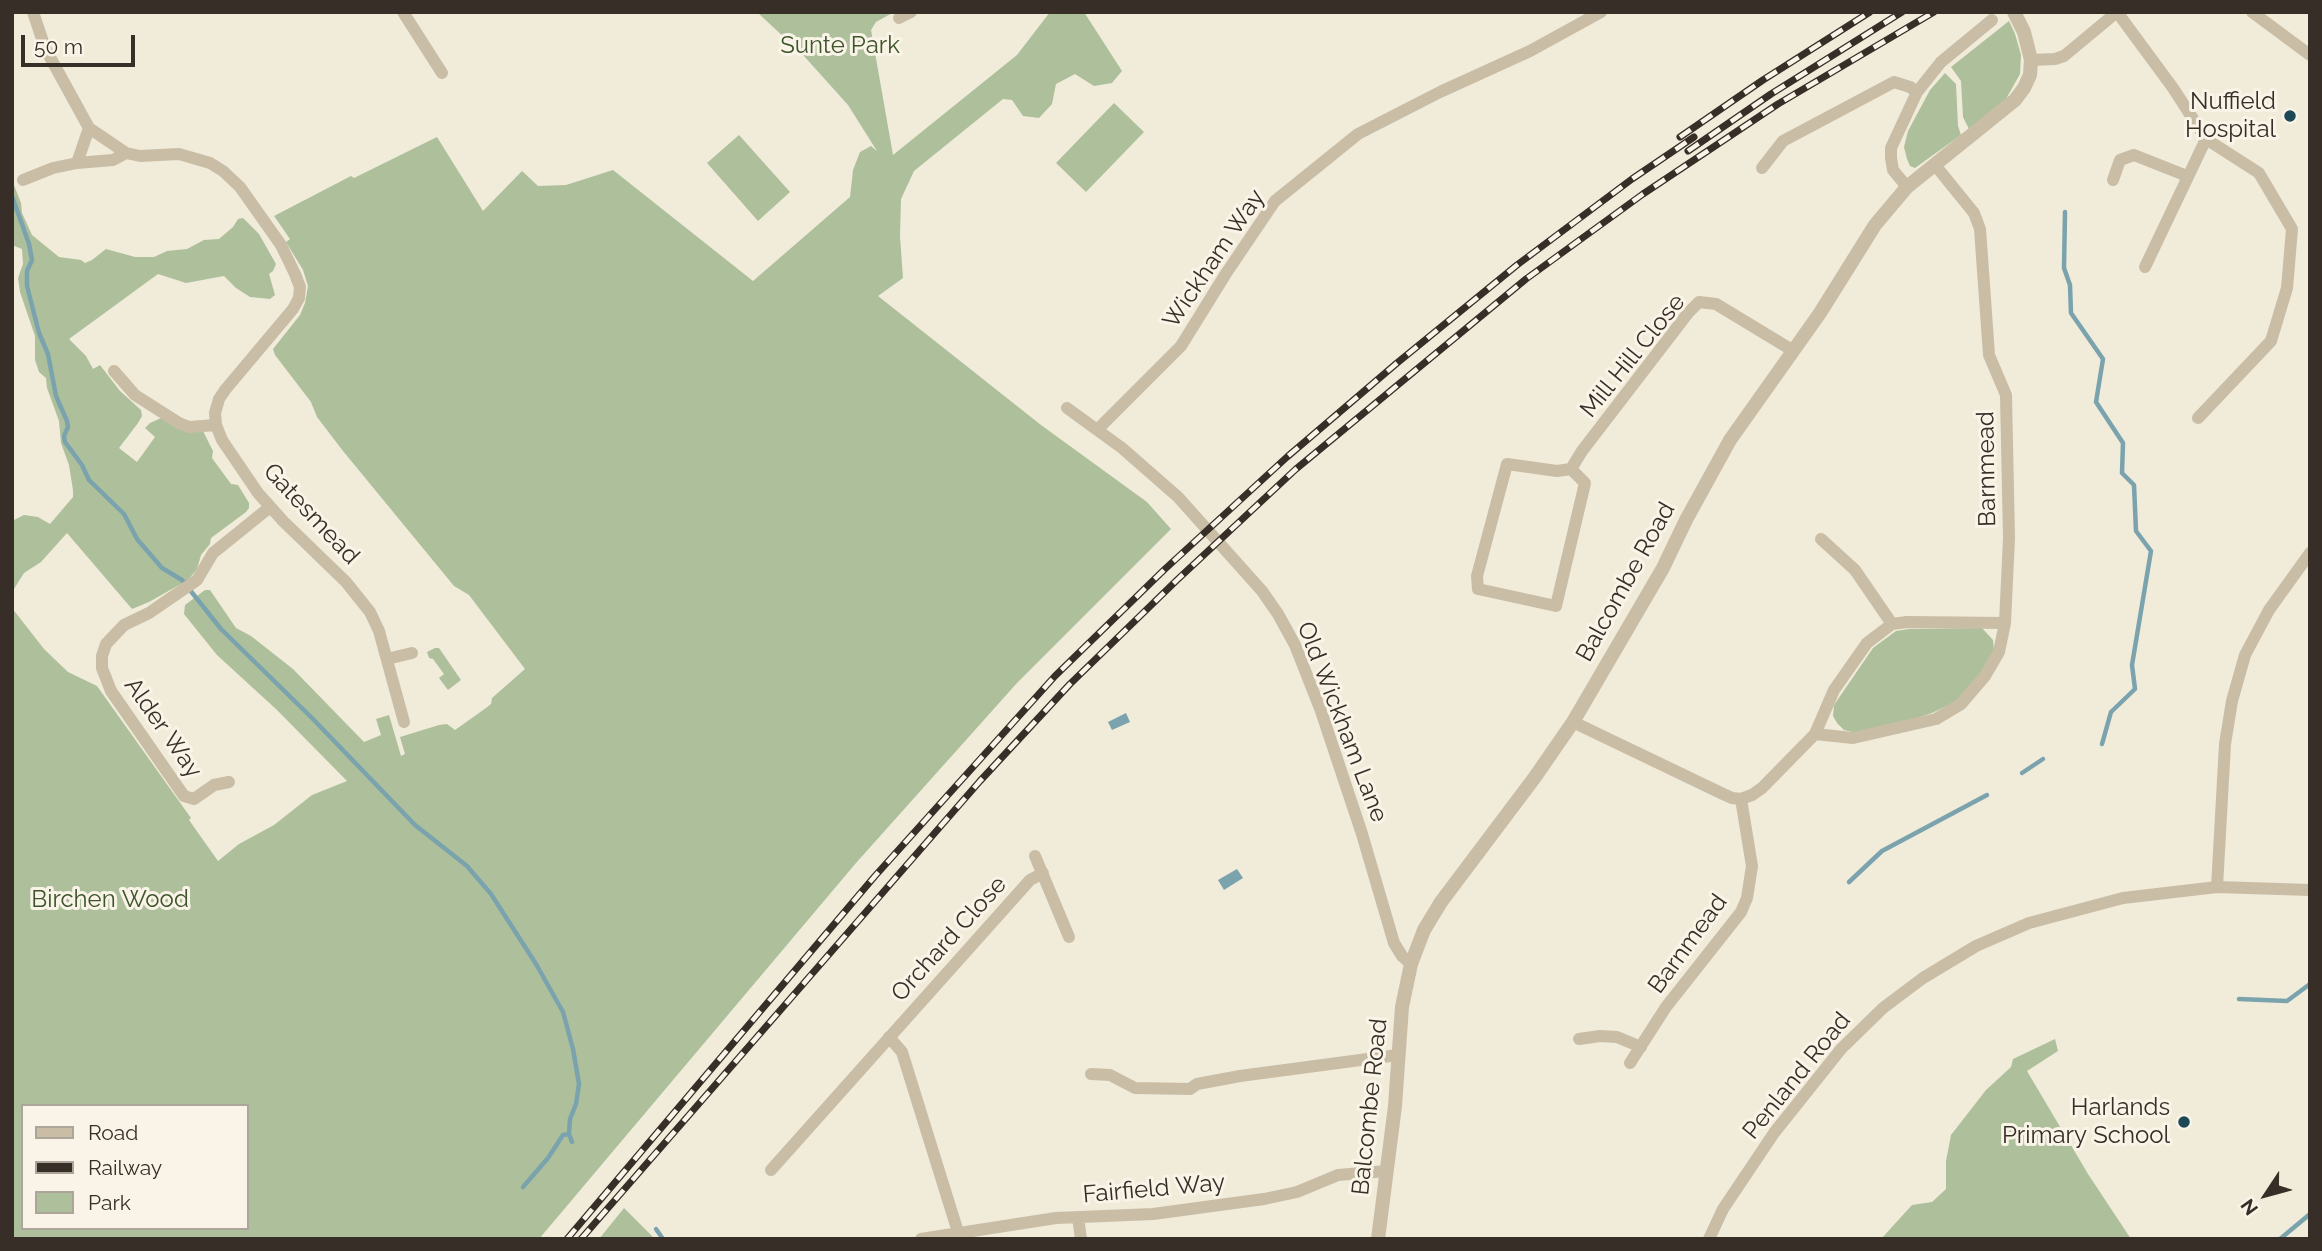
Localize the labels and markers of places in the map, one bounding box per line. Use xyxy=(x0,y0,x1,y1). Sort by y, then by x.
place label: Nuffield Hospital xyxy=(2185,88,2276,144)
marker: Nuffield Hospital xyxy=(2282,108,2298,124)
place label: Harlands Primary School xyxy=(2002,1094,2170,1150)
marker: Harlands Primary School xyxy=(2176,1114,2192,1130)

